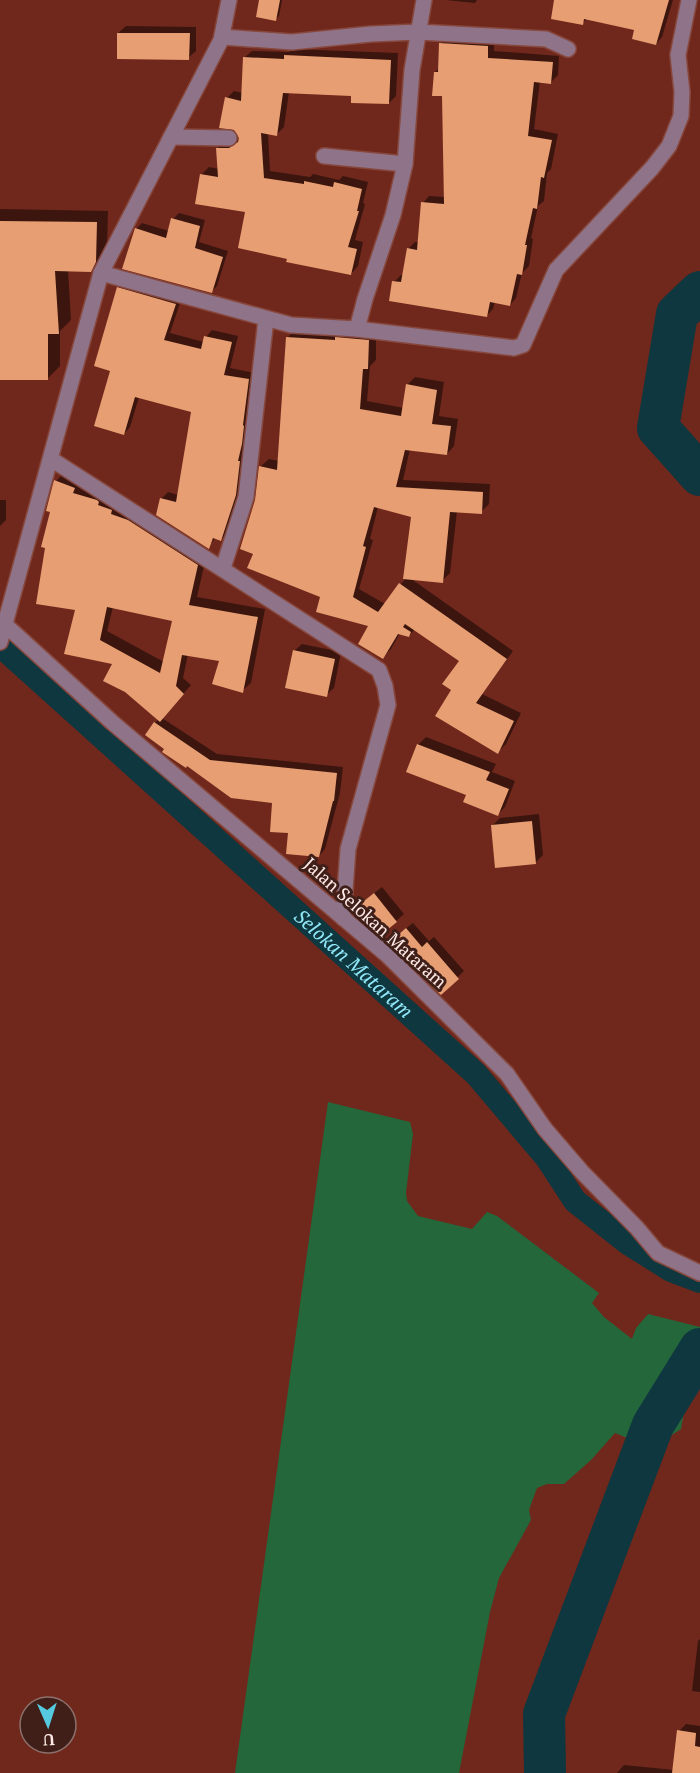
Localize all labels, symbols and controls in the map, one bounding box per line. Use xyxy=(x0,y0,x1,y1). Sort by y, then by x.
street label: Jalan Selokan Mataram xyxy=(299,853,451,993)
water label: Selokan Mataram xyxy=(289,905,417,1023)
north arrow xyxy=(18,1695,78,1755)
text: U xyxy=(42,1729,55,1751)

